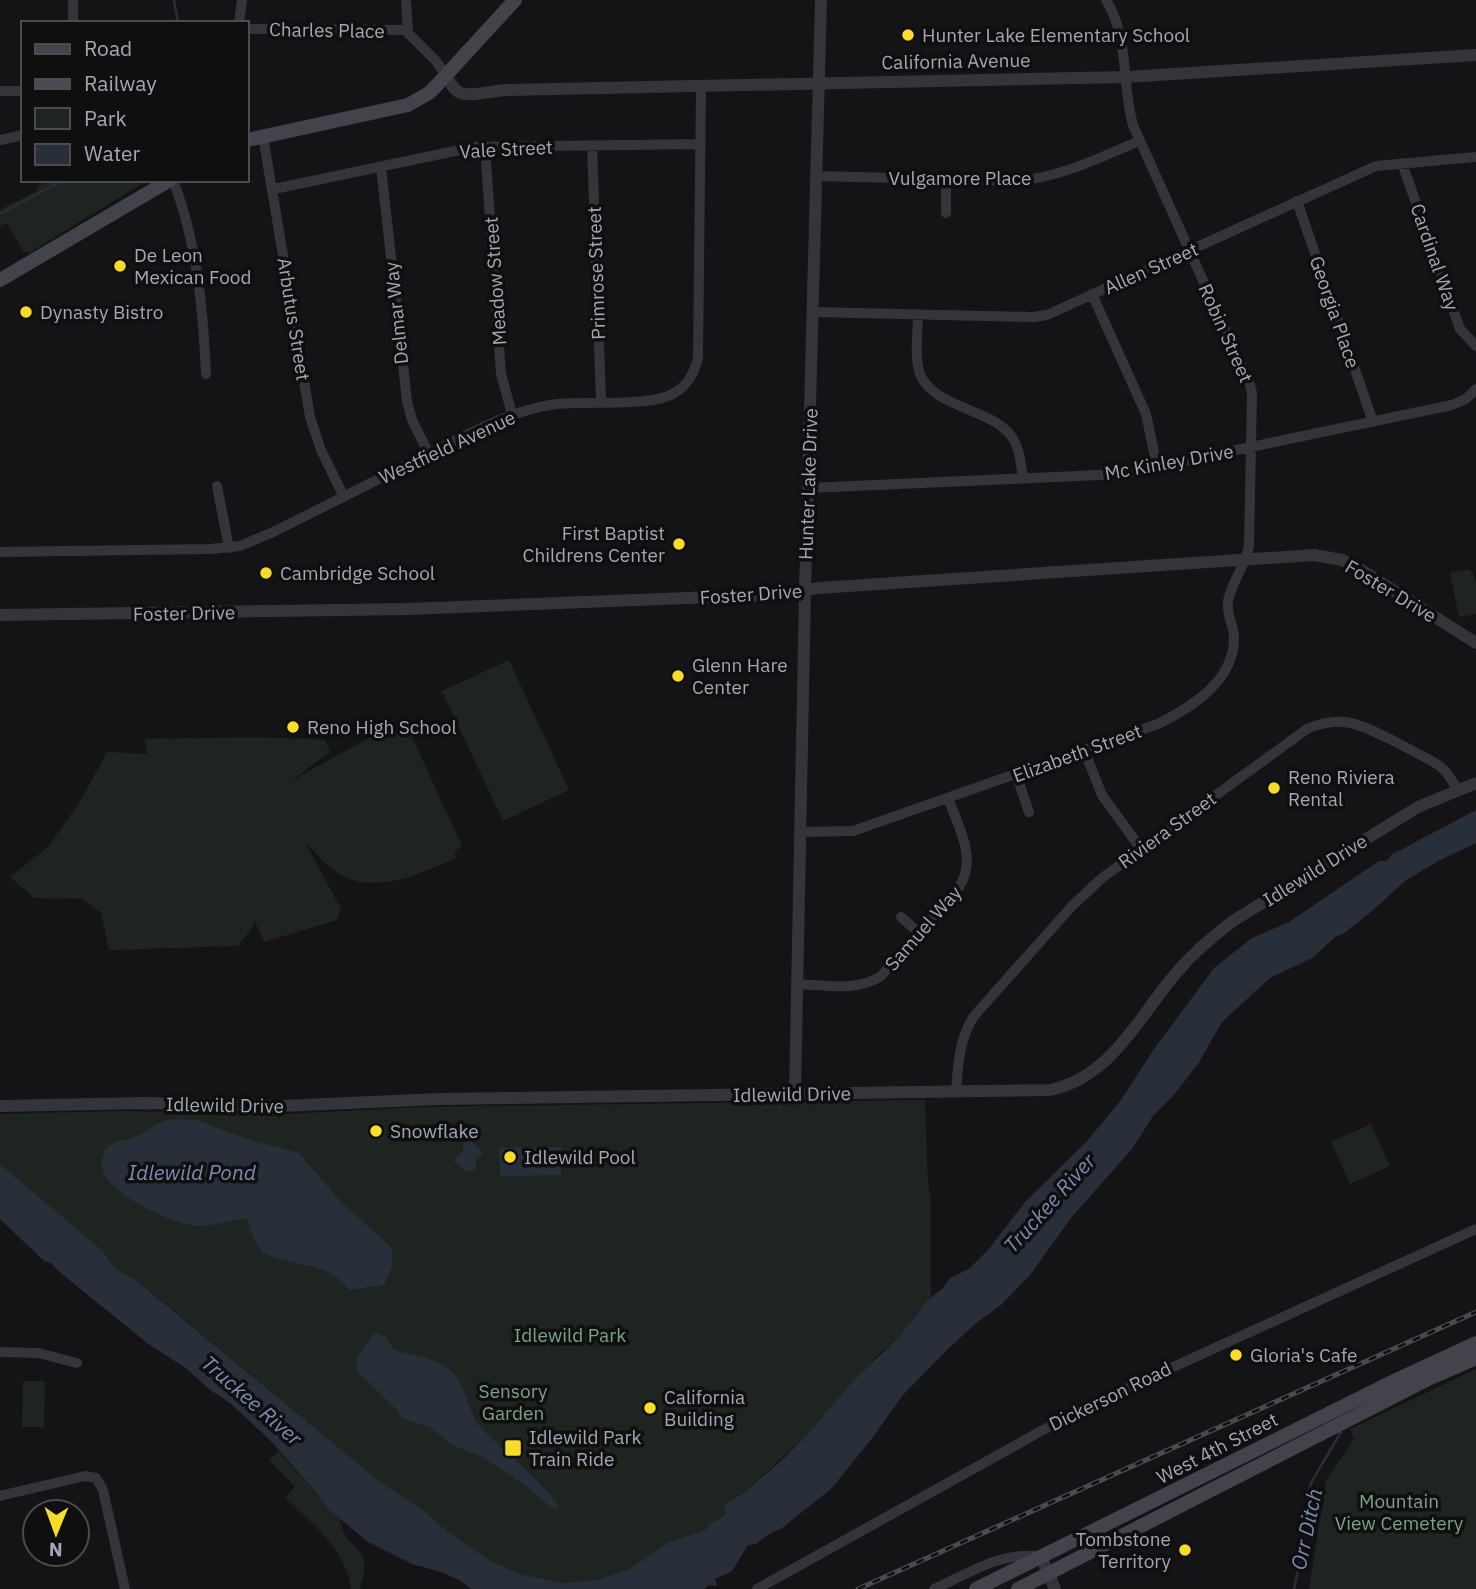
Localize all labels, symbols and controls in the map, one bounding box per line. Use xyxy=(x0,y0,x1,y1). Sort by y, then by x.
street label: Charles Place xyxy=(269,17,385,43)
legend xyxy=(21,21,248,182)
place label: Hunter Lake Elementary School xyxy=(922,23,1190,47)
marker: Hunter Lake Elementary School xyxy=(900,27,916,43)
text: Road xyxy=(84,34,132,62)
street label: California Avenue xyxy=(881,48,1031,74)
text: Railway xyxy=(84,69,157,97)
text: Park xyxy=(84,104,127,132)
street label: Vale Street xyxy=(459,135,553,163)
text: Water xyxy=(84,139,141,167)
street label: Vulgamore Place xyxy=(889,166,1032,190)
street label: Cardinal Way xyxy=(1406,200,1465,314)
street label: Primrose Street xyxy=(582,206,610,340)
street label: Meadow Street xyxy=(479,216,511,346)
street label: Allen Street xyxy=(1100,237,1202,299)
place label: De Leon Mexican Food xyxy=(134,243,251,289)
street label: Georgia Place xyxy=(1305,253,1365,371)
street label: Arbutus Street xyxy=(272,256,316,382)
marker: De Leon Mexican Food xyxy=(112,258,128,274)
street label: Delmar Way xyxy=(379,260,413,365)
street label: Robin Street xyxy=(1194,280,1258,386)
place label: Dynasty Bistro xyxy=(40,300,163,324)
marker: Dynasty Bistro xyxy=(18,304,34,320)
street label: Westfield Avenue xyxy=(375,405,519,489)
street label: Hunter Lake Drive xyxy=(793,408,823,560)
street label: Mc Kinley Drive xyxy=(1103,439,1235,485)
place label: First Baptist Childrens Center xyxy=(523,521,665,567)
marker: First Baptist Childrens Center xyxy=(671,536,687,552)
street label: Foster Drive xyxy=(1341,554,1441,628)
place label: Cambridge School xyxy=(280,561,435,585)
marker: Cambridge School xyxy=(258,565,274,581)
street label: Foster Drive xyxy=(699,578,803,610)
street label: Foster Drive xyxy=(133,600,235,626)
place label: Glenn Hare Center xyxy=(692,653,788,699)
marker: Glenn Hare Center xyxy=(670,668,686,684)
place label: Reno High School xyxy=(307,715,457,739)
marker: Reno High School xyxy=(285,719,301,735)
street label: Elizabeth Street xyxy=(1009,719,1145,787)
place label: Reno Riviera Rental xyxy=(1288,765,1395,811)
marker: Reno Riviera Rental xyxy=(1266,780,1282,796)
street label: Riviera Street xyxy=(1113,786,1221,874)
street label: Idlewild Drive xyxy=(1259,829,1371,911)
street label: Samuel Way xyxy=(880,880,967,975)
street label: Idlewild Drive xyxy=(733,1081,851,1107)
street label: Idlewild Drive xyxy=(166,1092,284,1118)
place label: Snowflake xyxy=(390,1119,479,1143)
marker: Snowflake xyxy=(368,1123,384,1139)
place label: Idlewild Pool xyxy=(524,1145,636,1169)
water label: Truckee River xyxy=(997,1146,1102,1259)
marker: Idlewild Pool xyxy=(502,1149,518,1165)
water label: Idlewild Pond xyxy=(128,1158,257,1186)
park label: Idlewild Park xyxy=(514,1323,626,1347)
place label: Gloria's Cafe xyxy=(1250,1343,1357,1367)
marker: Gloria's Cafe xyxy=(1228,1347,1244,1363)
water label: Truckee River xyxy=(196,1349,309,1452)
street label: Dickerson Road xyxy=(1045,1356,1175,1436)
park label: Sensory Garden xyxy=(479,1379,548,1425)
place label: California Building xyxy=(664,1385,745,1431)
marker: California Building xyxy=(642,1400,658,1416)
street label: West 4th Street xyxy=(1152,1407,1282,1489)
place label: Idlewild Park Train Ride xyxy=(529,1425,642,1471)
marker: Idlewild Park Train Ride xyxy=(503,1438,523,1458)
water label: Orr Ditch xyxy=(1284,1486,1328,1572)
park label: Mountain View Cemetery xyxy=(1335,1489,1464,1535)
north arrow xyxy=(21,1498,91,1568)
place label: Tombstone Territory xyxy=(1076,1527,1172,1573)
text: N xyxy=(49,1538,63,1562)
marker: Tombstone Territory xyxy=(1177,1542,1193,1558)

